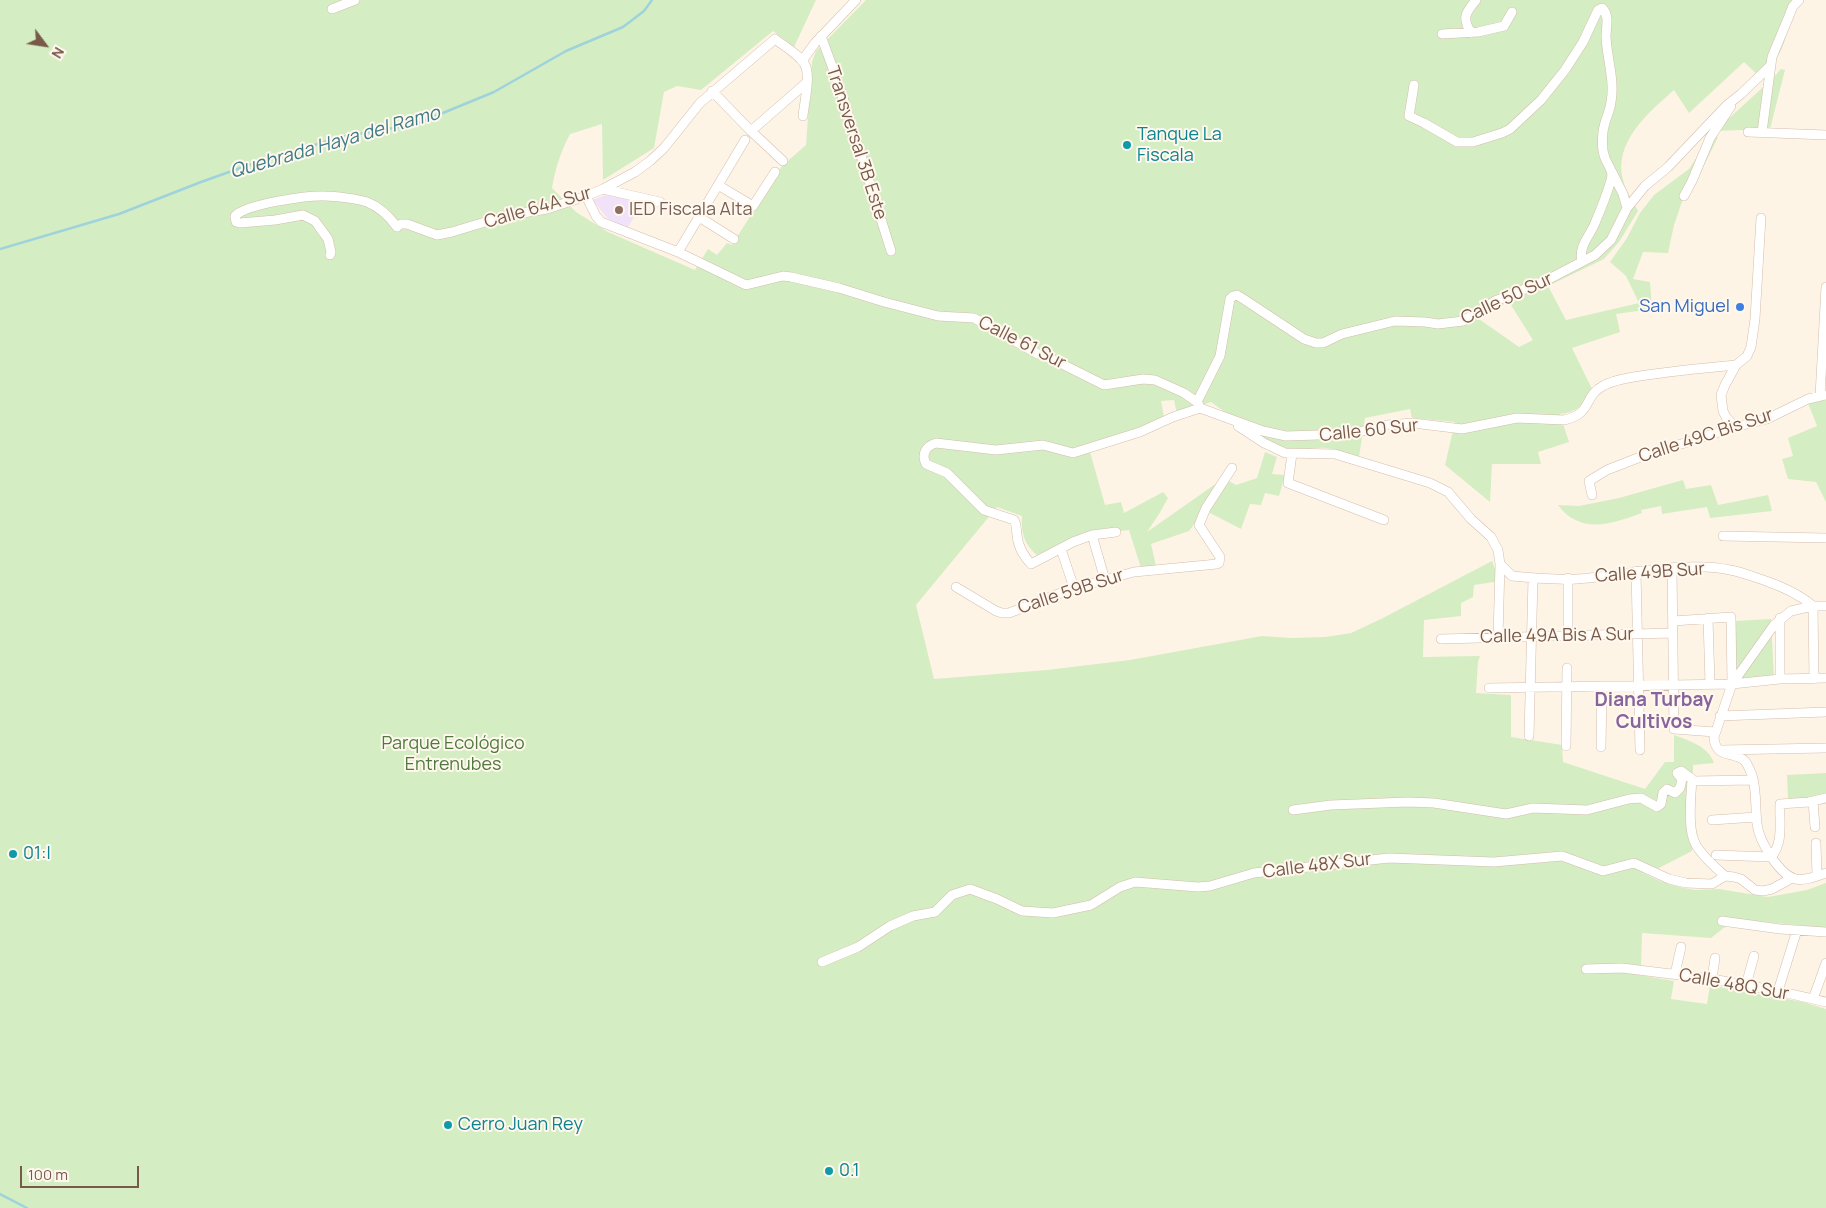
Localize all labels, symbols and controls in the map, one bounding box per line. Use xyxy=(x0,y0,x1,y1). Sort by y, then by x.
north arrow xyxy=(20,20,70,70)
text: N xyxy=(48,44,69,62)
street label: Transversal 3B Este xyxy=(821,64,891,222)
water label: Quebrada Haya del Ramo xyxy=(227,102,443,184)
place label: Tanque La Fiscala xyxy=(1137,124,1222,166)
marker: Tanque La Fiscala xyxy=(1121,139,1133,151)
street label: Calle 64A Sur xyxy=(482,182,594,234)
place label: IED Fiscala Alta xyxy=(629,199,752,221)
marker: IED Fiscala Alta xyxy=(613,204,625,216)
street label: Calle 50 Sur xyxy=(1458,268,1556,330)
place label: San Miguel xyxy=(1639,296,1730,318)
marker: San Miguel xyxy=(1734,301,1746,313)
street label: Calle 61 Sur xyxy=(975,312,1069,374)
street label: Calle 49C Bis Sur xyxy=(1636,404,1776,468)
street label: Calle 60 Sur xyxy=(1318,415,1420,447)
street label: Calle 49B Sur xyxy=(1594,558,1706,588)
street label: Calle 59B Sur xyxy=(1015,565,1127,619)
street label: Calle 49A Bis A Sur xyxy=(1480,624,1634,648)
district label: Diana Turbay Cultivos xyxy=(1595,690,1713,734)
park label: Parque Ecológico Entrenubes xyxy=(381,733,525,776)
place label: 01:I xyxy=(23,843,51,865)
marker: 01:I xyxy=(7,848,19,860)
street label: Calle 48X Sur xyxy=(1261,849,1373,883)
street label: Calle 48Q Sur xyxy=(1677,965,1791,1005)
place label: Cerro Juan Rey xyxy=(458,1114,583,1136)
marker: Cerro Juan Rey xyxy=(442,1119,454,1131)
scale bar xyxy=(22,1156,141,1188)
place label: 0.1 xyxy=(839,1160,859,1182)
text: 100 m xyxy=(28,1164,68,1185)
marker: 0.1 xyxy=(823,1165,835,1177)

